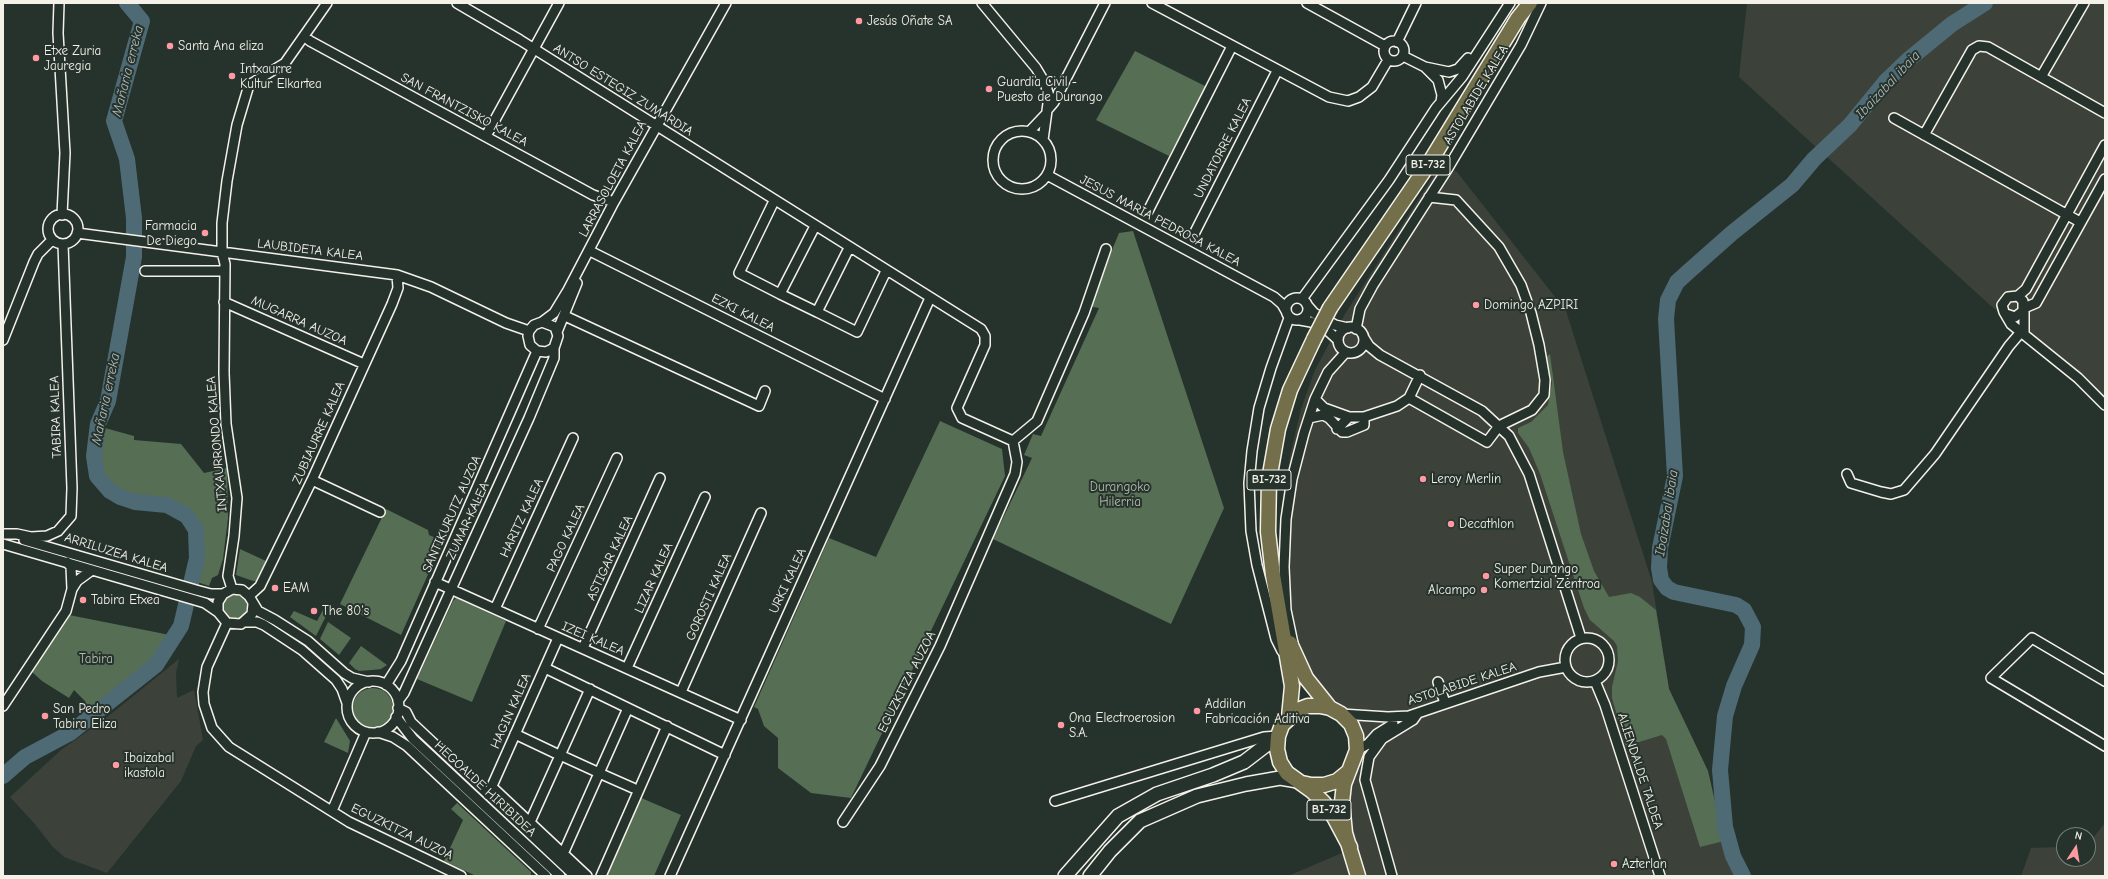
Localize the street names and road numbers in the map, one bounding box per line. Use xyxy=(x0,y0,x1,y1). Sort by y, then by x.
street label: ANTSO ESTEGIZ ZUMARDIA xyxy=(550,41,696,139)
street label: ASTOLABIDE KALEA xyxy=(1440,42,1512,148)
street label: SAN FRANTZISKO KALEA xyxy=(398,70,530,150)
street label: UNDATORRE KALEA xyxy=(1191,95,1255,201)
street label: LARRASOLOETA KALEA xyxy=(576,118,650,240)
road number: BI-732 xyxy=(1406,155,1450,175)
street label: JESUS MARIA PEDROSA KALEA xyxy=(1077,172,1243,270)
street label: LAUBIDETA KALEA xyxy=(256,236,364,264)
street label: EZKI KALEA xyxy=(709,290,777,336)
street label: MUGARRA AUZOA xyxy=(248,293,350,349)
street label: TABIRA KALEA xyxy=(47,375,65,459)
street label: INTXAURRONDO KALEA xyxy=(203,376,231,512)
street label: ZUBIAURRE KALEA xyxy=(289,379,349,487)
street label: SANTIKURUTZ AUZOA xyxy=(419,453,485,575)
road number: BI-732 xyxy=(1247,470,1291,490)
street label: HARITZ KALEA xyxy=(497,476,547,560)
street label: ZUMAR KALEA xyxy=(443,480,493,562)
street label: PAGO KALEA xyxy=(544,502,588,574)
street label: ASTIGAR KALEA xyxy=(584,513,636,603)
street label: ARRILUZEA KALEA xyxy=(62,530,170,576)
street label: LIZAR KALEA xyxy=(632,540,676,616)
street label: URKI KALEA xyxy=(766,546,810,616)
street label: GOROSTI KALEA xyxy=(683,551,735,643)
street label: IZEI KALEA xyxy=(559,619,627,659)
street label: EGUZKITZA AUZOA xyxy=(875,629,939,735)
street label: ASTOLABIDE KALEA xyxy=(1406,659,1518,709)
street label: HAGIN KALEA xyxy=(487,671,535,751)
street label: ALIENDALDE TALDEA xyxy=(1614,711,1666,831)
street label: HEGOALDE HIRIBIDEA xyxy=(431,738,539,840)
street label: EGUZKITZA AUZOA xyxy=(348,800,456,864)
road number: BI-732 xyxy=(1307,800,1351,820)

